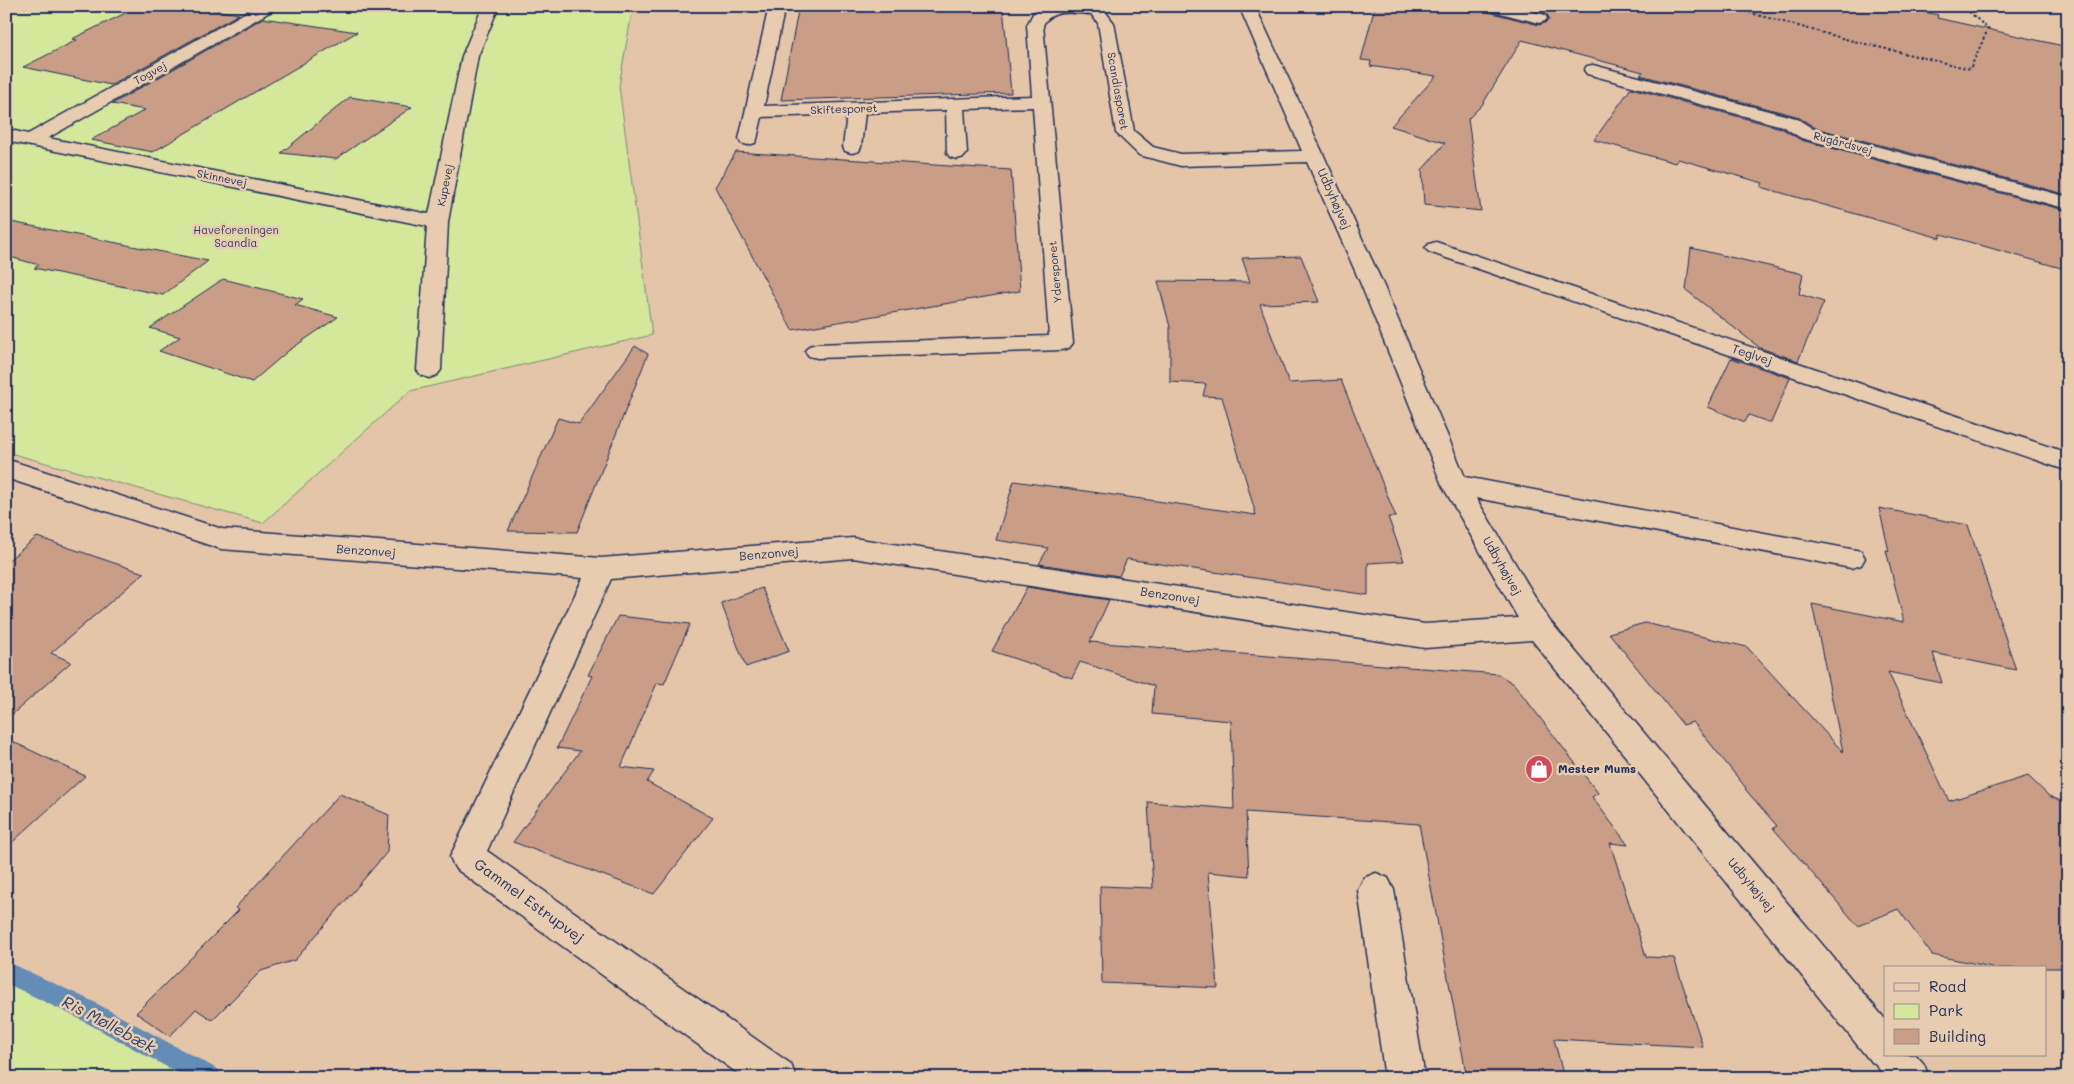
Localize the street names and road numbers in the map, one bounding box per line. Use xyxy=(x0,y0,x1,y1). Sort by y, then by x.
street label: Scandiasporet xyxy=(1104,51,1133,131)
street label: Togvej xyxy=(131,57,169,88)
street label: Skiftesporet xyxy=(810,100,878,117)
street label: Rugårdsvej xyxy=(1812,127,1874,158)
street label: Kupevej xyxy=(433,163,456,207)
street label: Skinnevej xyxy=(196,165,248,190)
street label: Udbyhøjvej xyxy=(1314,165,1356,232)
street label: Ydersporet xyxy=(1044,240,1065,304)
street label: Teglvej xyxy=(1730,340,1775,368)
street label: Udbyhøjvej xyxy=(1480,533,1526,598)
street label: Benzonvej xyxy=(336,540,396,560)
street label: Benzonvej xyxy=(738,542,799,564)
street label: Benzonvej xyxy=(1139,582,1201,608)
street label: Gammel Estrupvej xyxy=(470,853,589,947)
street label: Udbyhøjvej xyxy=(1725,854,1779,915)

